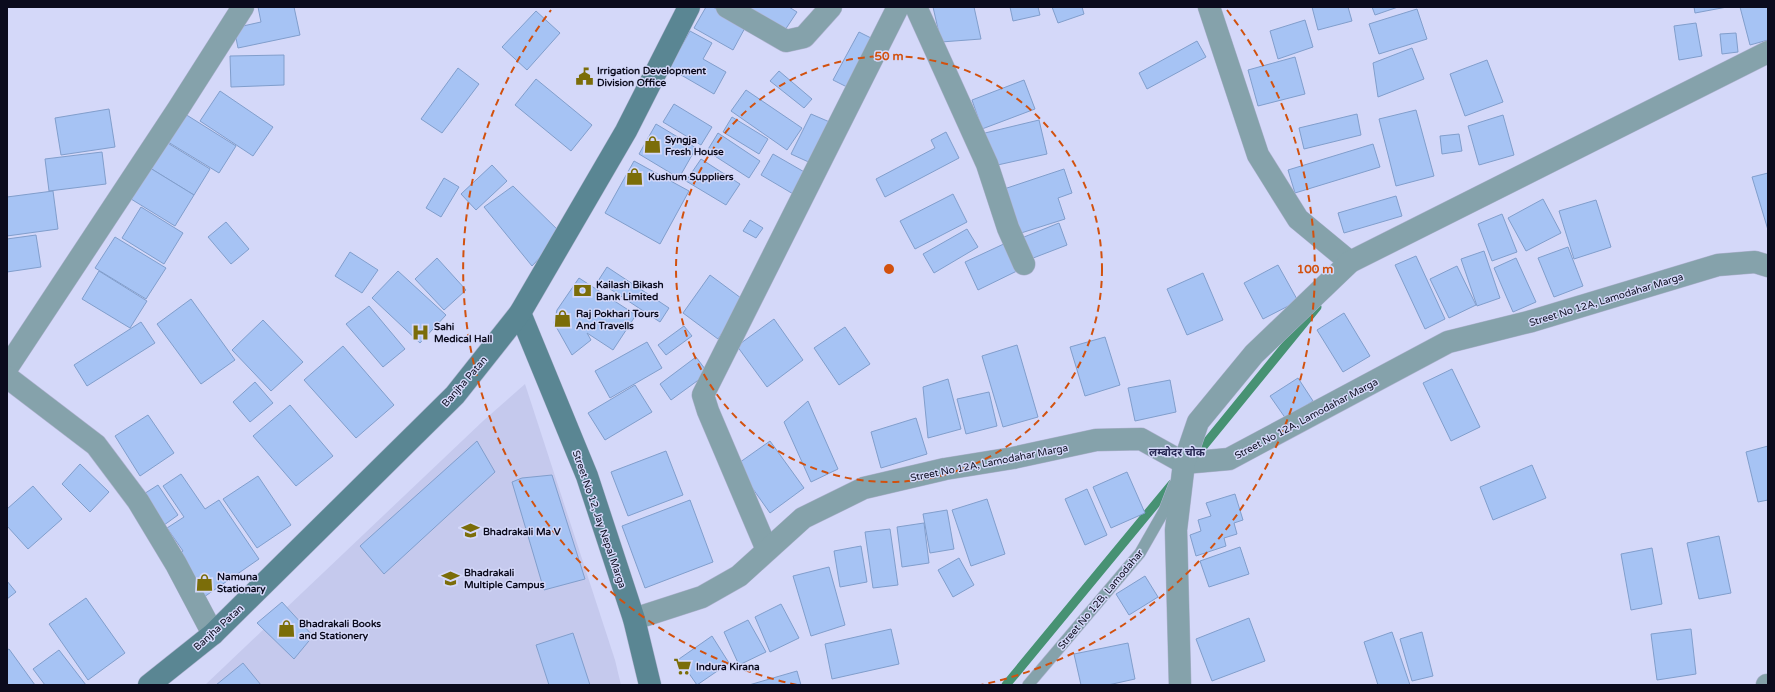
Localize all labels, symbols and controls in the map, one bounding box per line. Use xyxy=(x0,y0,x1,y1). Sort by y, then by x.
text: 50 m xyxy=(874,49,904,63)
place label: Irrigation Development Division Office xyxy=(597,65,706,89)
public building icon: Irrigation Development Division Office xyxy=(574,66,594,86)
place label: Syngja Fresh House xyxy=(665,134,724,158)
shop icon: Syngja Fresh House xyxy=(642,135,662,155)
shop icon: Kushum Suppliers xyxy=(625,166,645,186)
place label: Kushum Suppliers xyxy=(648,171,734,183)
centre of rings xyxy=(882,262,896,276)
text: 100 m xyxy=(1297,262,1333,276)
street label: Street No 12A, Lamodahar Marga xyxy=(1528,271,1685,329)
place label: Kailash Bikash Bank Limited xyxy=(596,279,664,303)
bank icon: Kailash Bikash Bank Limited xyxy=(573,280,593,300)
place label: Raj Pokhari Tours And Travells xyxy=(576,308,659,332)
shop icon: Raj Pokhari Tours And Travells xyxy=(553,309,573,329)
place label: Sahi Medical Hall xyxy=(434,321,492,345)
hospital icon: Sahi Medical Hall xyxy=(411,322,431,342)
street label: Banjha Patan xyxy=(440,354,490,409)
street label: Street No 12A, Lamodahar Marga xyxy=(1233,376,1380,462)
street label: Street No 12A, Lamodahar Marga xyxy=(909,442,1069,484)
district label: लम्बोदर चोक xyxy=(1149,446,1206,459)
street label: Street No 12, Jay Nepal Marga xyxy=(570,449,628,590)
school or university icon: Bhadrakali Ma V xyxy=(460,521,480,541)
place label: Bhadrakali Ma V xyxy=(483,526,561,538)
street label: Street No 12B, Lamodahar xyxy=(1056,547,1146,652)
place label: Bhadrakali Multiple Campus xyxy=(464,567,545,591)
school or university icon: Bhadrakali Multiple Campus xyxy=(441,568,461,588)
place label: Namuna Stationary xyxy=(217,571,266,595)
shop icon: Namuna Stationary xyxy=(194,572,214,592)
street label: Banjha Patan xyxy=(191,602,246,653)
place label: Bhadrakali Books and Stationery xyxy=(299,618,381,642)
shop icon: Bhadrakali Books and Stationery xyxy=(276,619,296,639)
supermarket icon: Indura Kirana xyxy=(673,656,693,676)
place label: Indura Kirana xyxy=(696,661,760,673)

